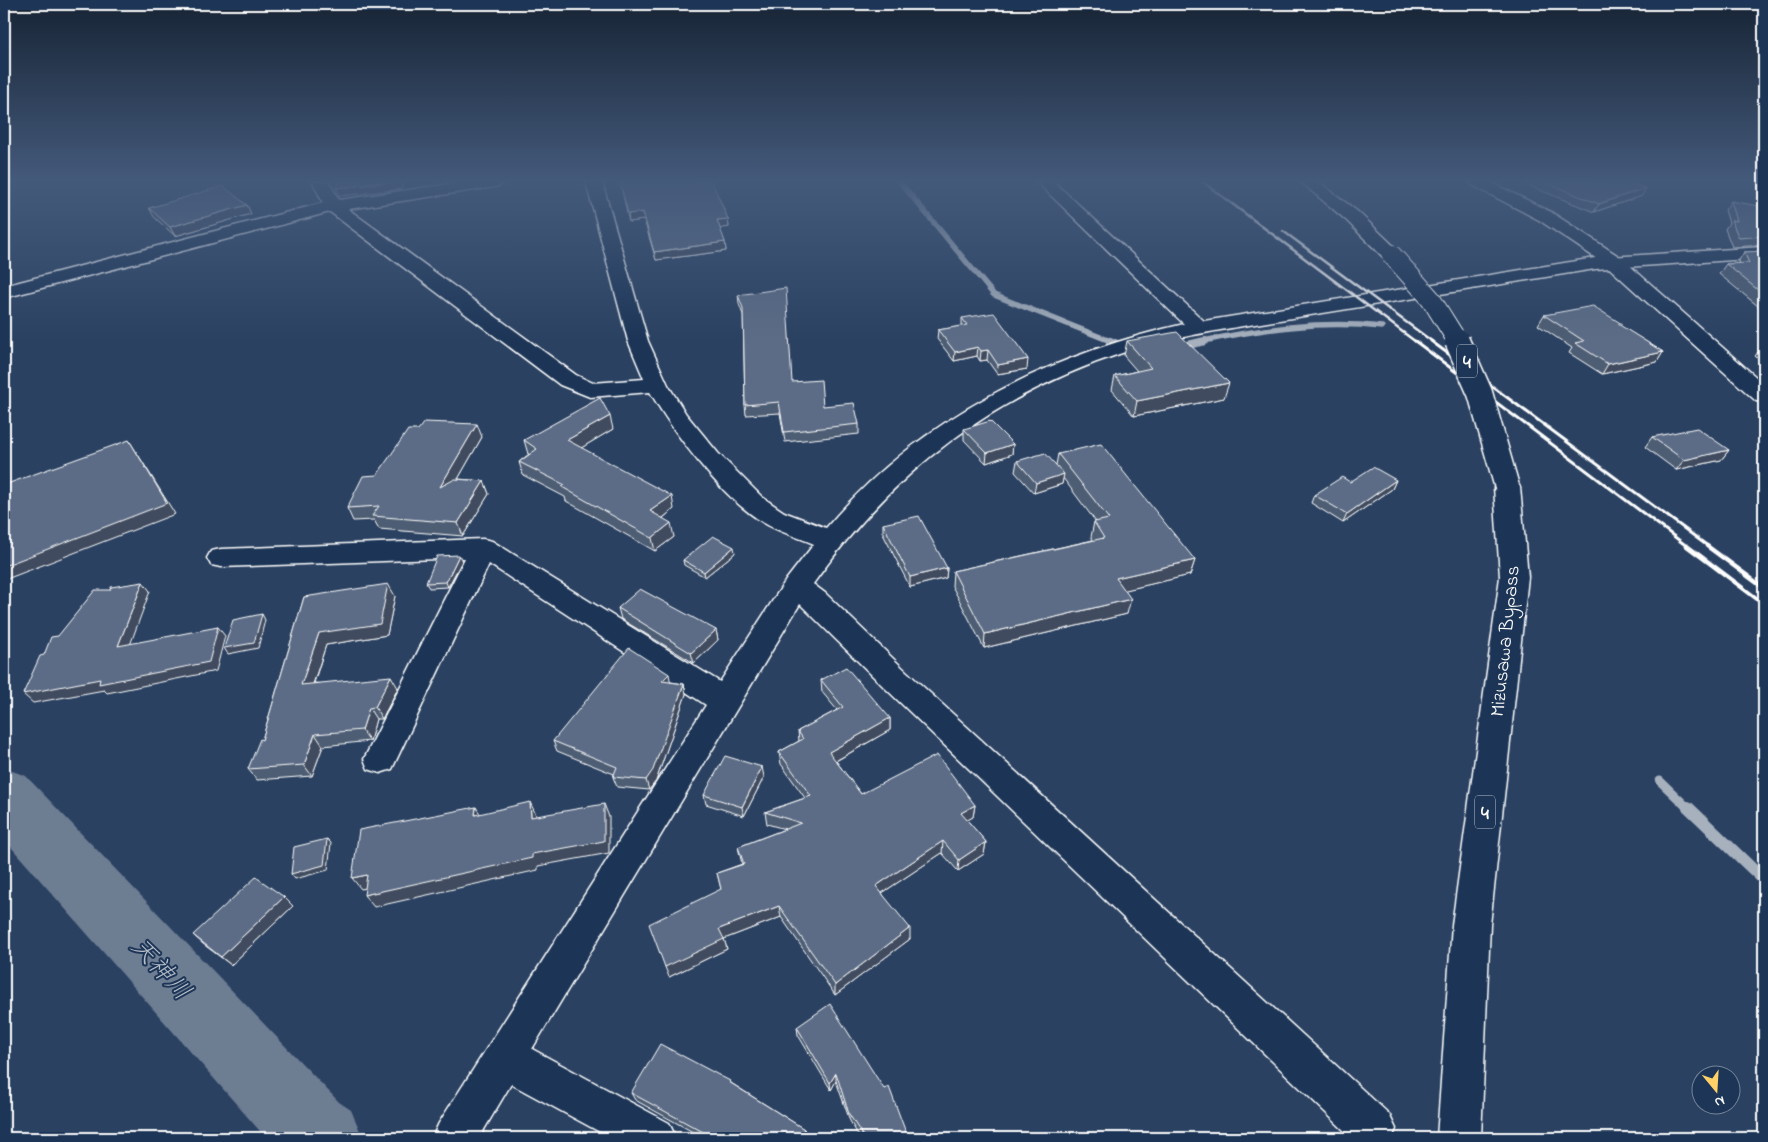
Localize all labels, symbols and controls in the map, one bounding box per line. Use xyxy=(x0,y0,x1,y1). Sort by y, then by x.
road number: 4 xyxy=(1457,344,1477,378)
street label: Mizusawa Bypass xyxy=(1484,564,1529,718)
road number: 4 xyxy=(1475,796,1495,829)
water label: 天神川 xyxy=(121,930,199,1010)
north arrow xyxy=(1690,1064,1740,1114)
text: N xyxy=(1712,1089,1727,1112)

